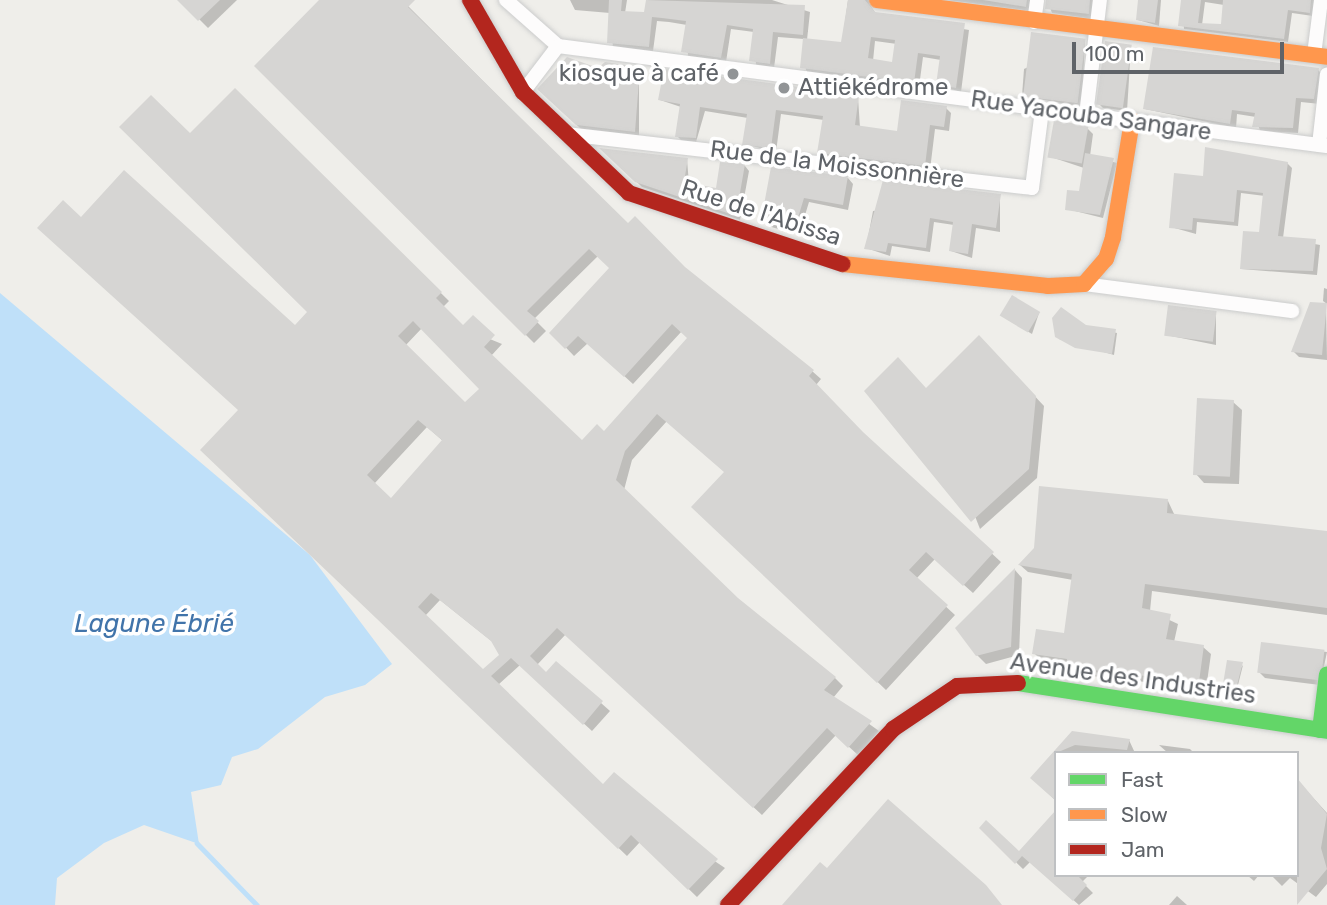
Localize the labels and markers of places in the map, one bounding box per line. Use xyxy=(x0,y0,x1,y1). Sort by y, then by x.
place label: kiosque à café xyxy=(559,60,719,88)
marker: kiosque à café xyxy=(725,66,741,82)
place label: Attiékédrome xyxy=(798,74,948,102)
marker: Attiékédrome xyxy=(776,80,792,96)

